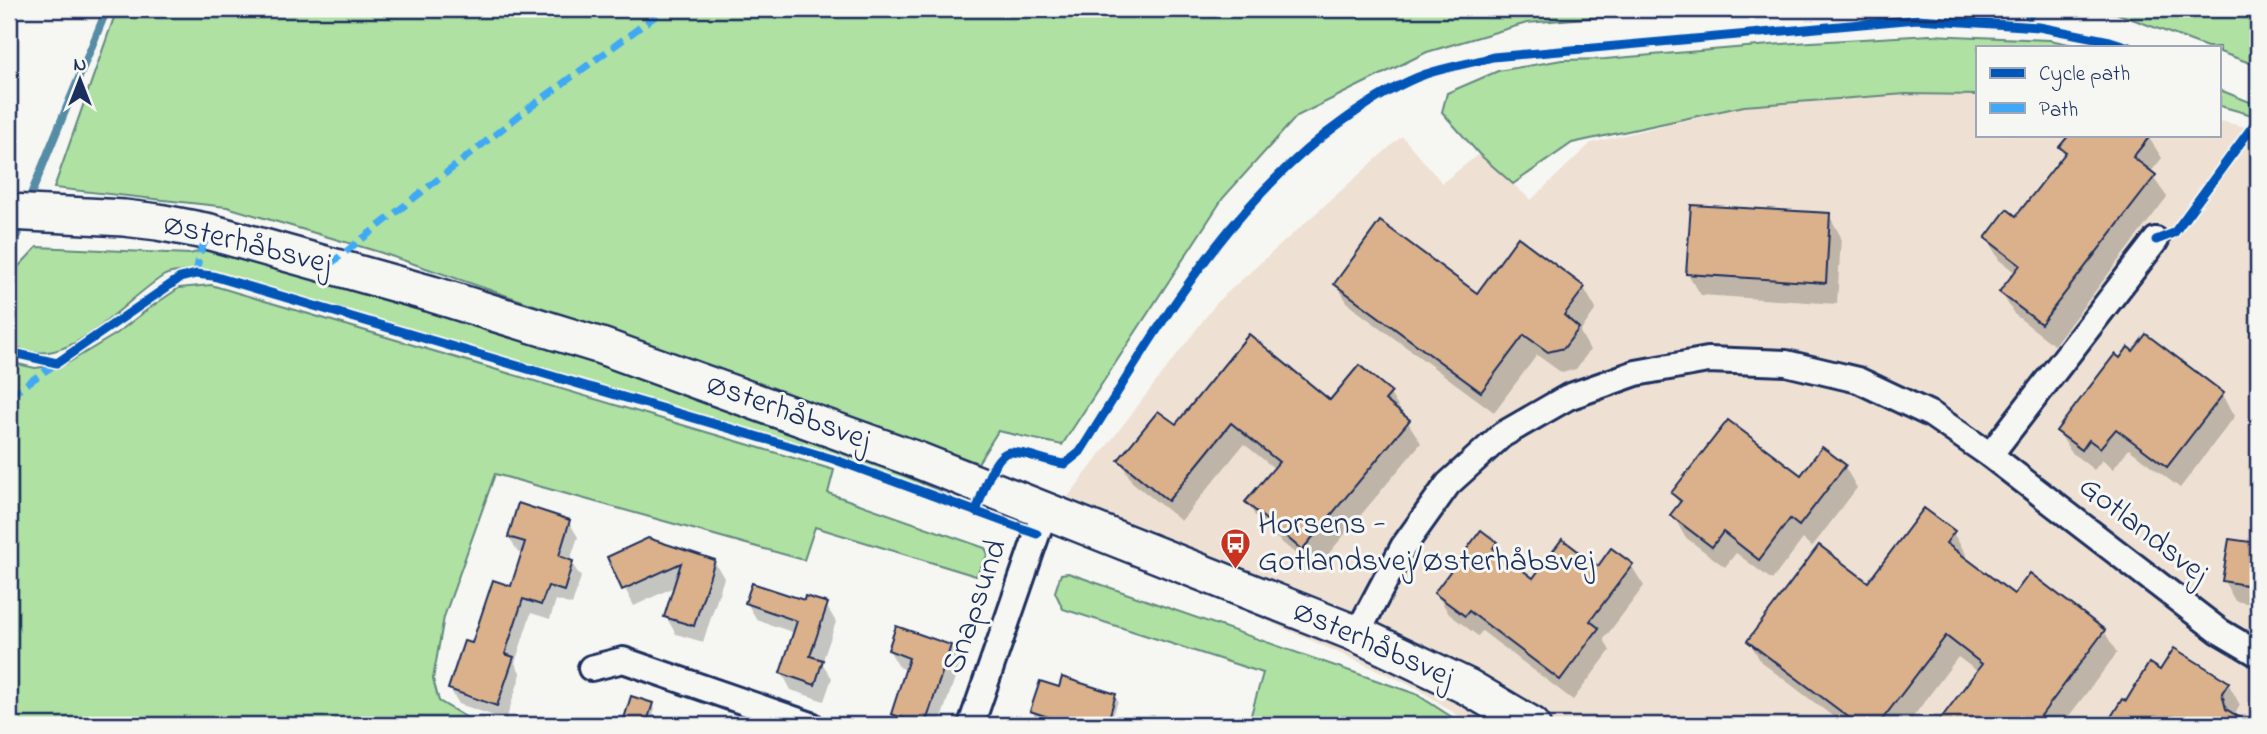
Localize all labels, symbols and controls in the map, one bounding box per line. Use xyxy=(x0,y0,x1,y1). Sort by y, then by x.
north arrow xyxy=(46,46,116,116)
legend xyxy=(1976,46,2222,136)
text: N xyxy=(74,52,87,79)
text: Cycle path xyxy=(2039,60,2130,92)
text: Path xyxy=(2039,96,2078,126)
street label: Østerhåbsvej xyxy=(158,201,337,289)
street label: Østerhåbsvej xyxy=(699,361,877,465)
street label: Gotlandsvej xyxy=(2068,465,2219,597)
place label: Horsens - Gotlandsvej/Østerhåbsvej xyxy=(1258,502,1595,586)
bus stop icon: Horsens - Gotlandsvej/Østerhåbsvej xyxy=(1218,526,1252,570)
street label: Snapsund xyxy=(931,533,1021,680)
street label: Østerhåbsvej xyxy=(1285,589,1462,702)

